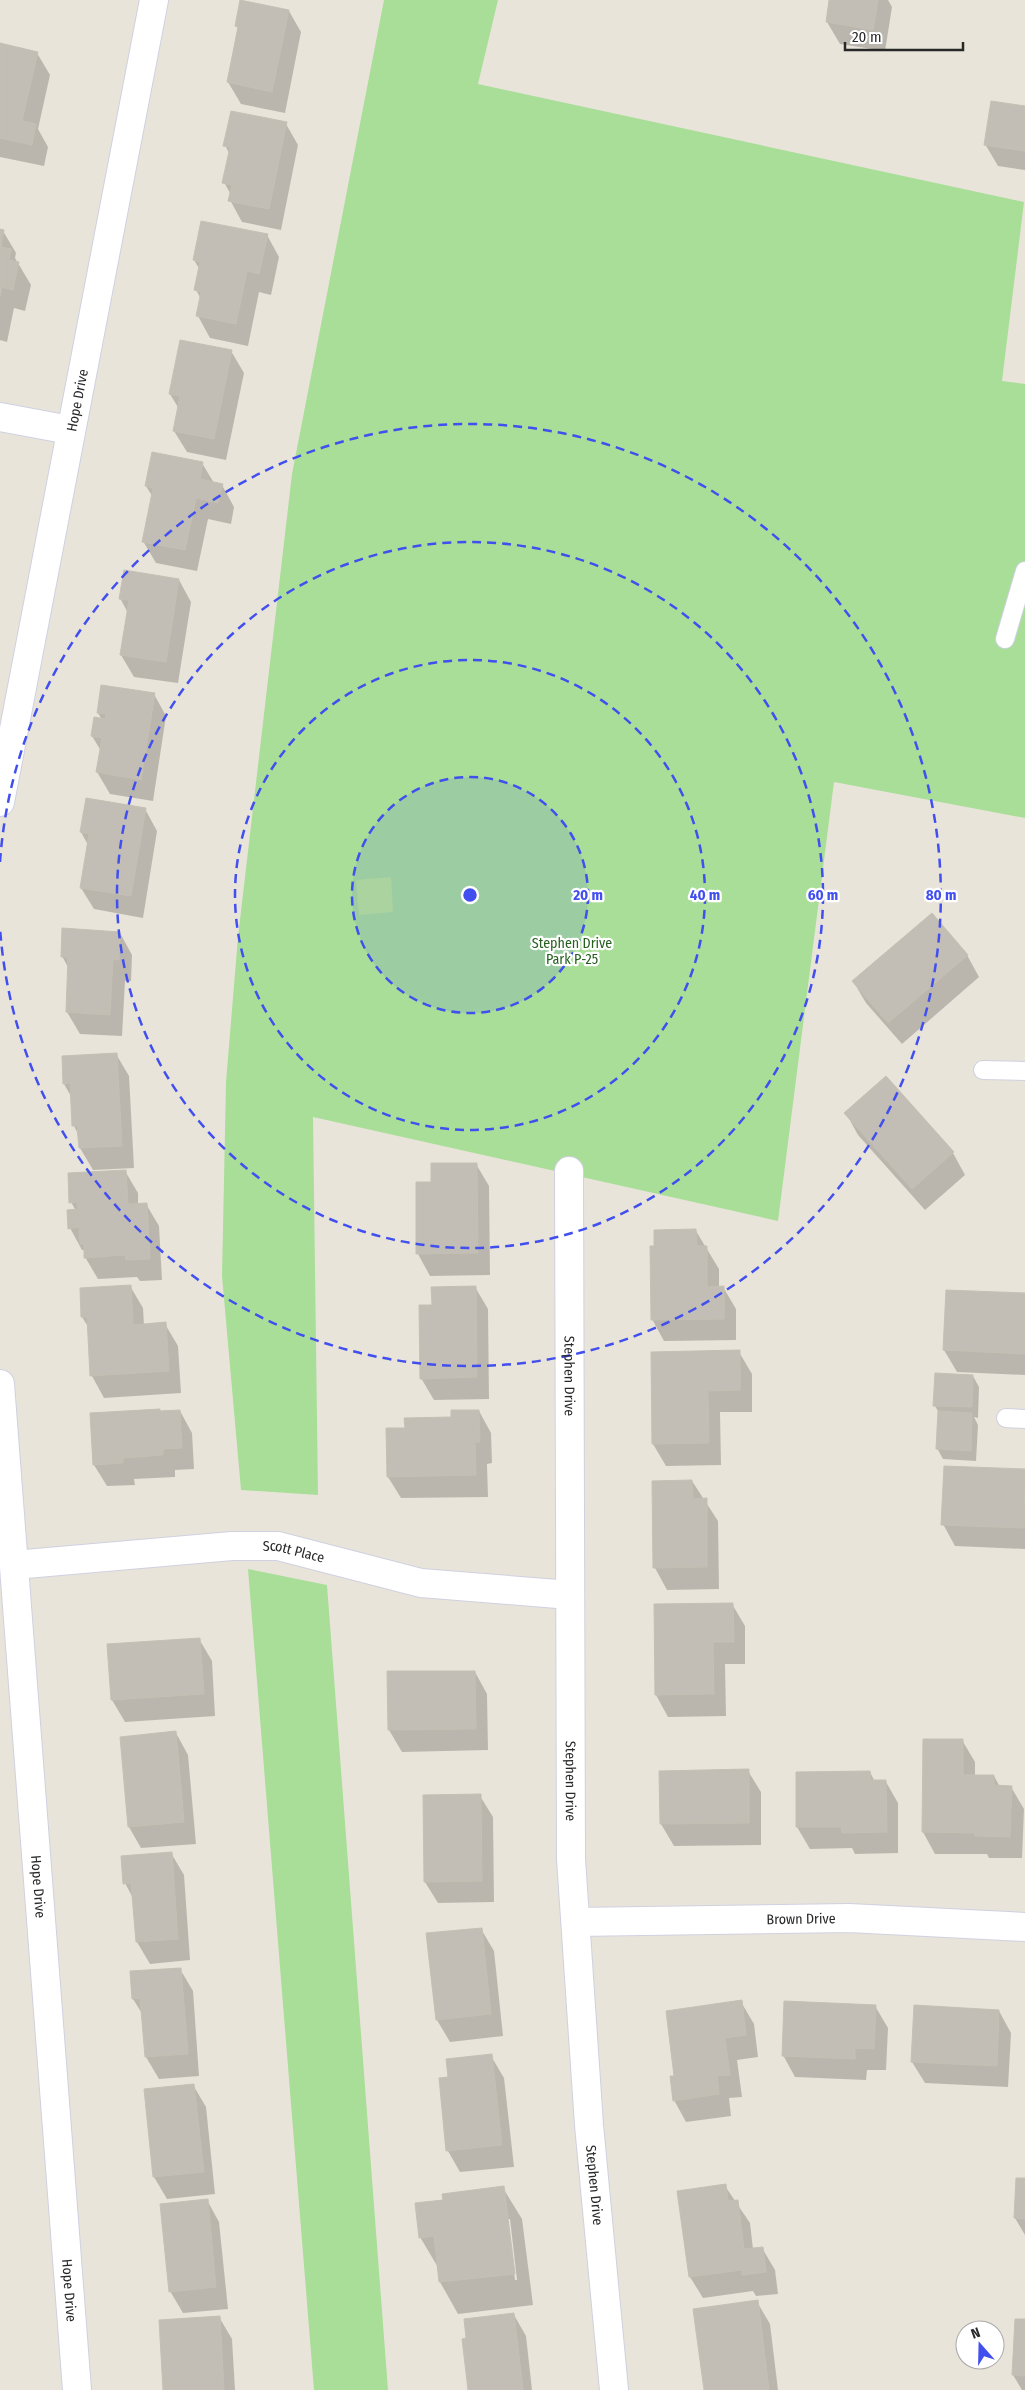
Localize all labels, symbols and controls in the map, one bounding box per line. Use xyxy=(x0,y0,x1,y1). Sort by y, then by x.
scale bar xyxy=(845,20,962,52)
text: 20 m xyxy=(852,28,882,46)
street label: Hope Drive xyxy=(63,368,92,433)
centre of rings xyxy=(461,886,479,904)
text: 20 m xyxy=(572,886,603,904)
text: 40 m xyxy=(690,886,720,904)
text: 60 m xyxy=(808,886,838,904)
text: 80 m xyxy=(926,886,956,904)
park label: Stephen Drive Park P-25 xyxy=(532,935,612,968)
street label: Stephen Drive xyxy=(560,1336,578,1416)
street label: Scott Place xyxy=(263,1538,326,1567)
street label: Stephen Drive xyxy=(562,1741,579,1821)
street label: Hope Drive xyxy=(27,1854,49,1919)
street label: Brown Drive xyxy=(766,1910,836,1928)
street label: Stephen Drive xyxy=(582,2144,606,2226)
street label: Hope Drive xyxy=(58,2258,80,2323)
north arrow xyxy=(955,2320,1005,2370)
text: N xyxy=(969,2324,983,2343)

